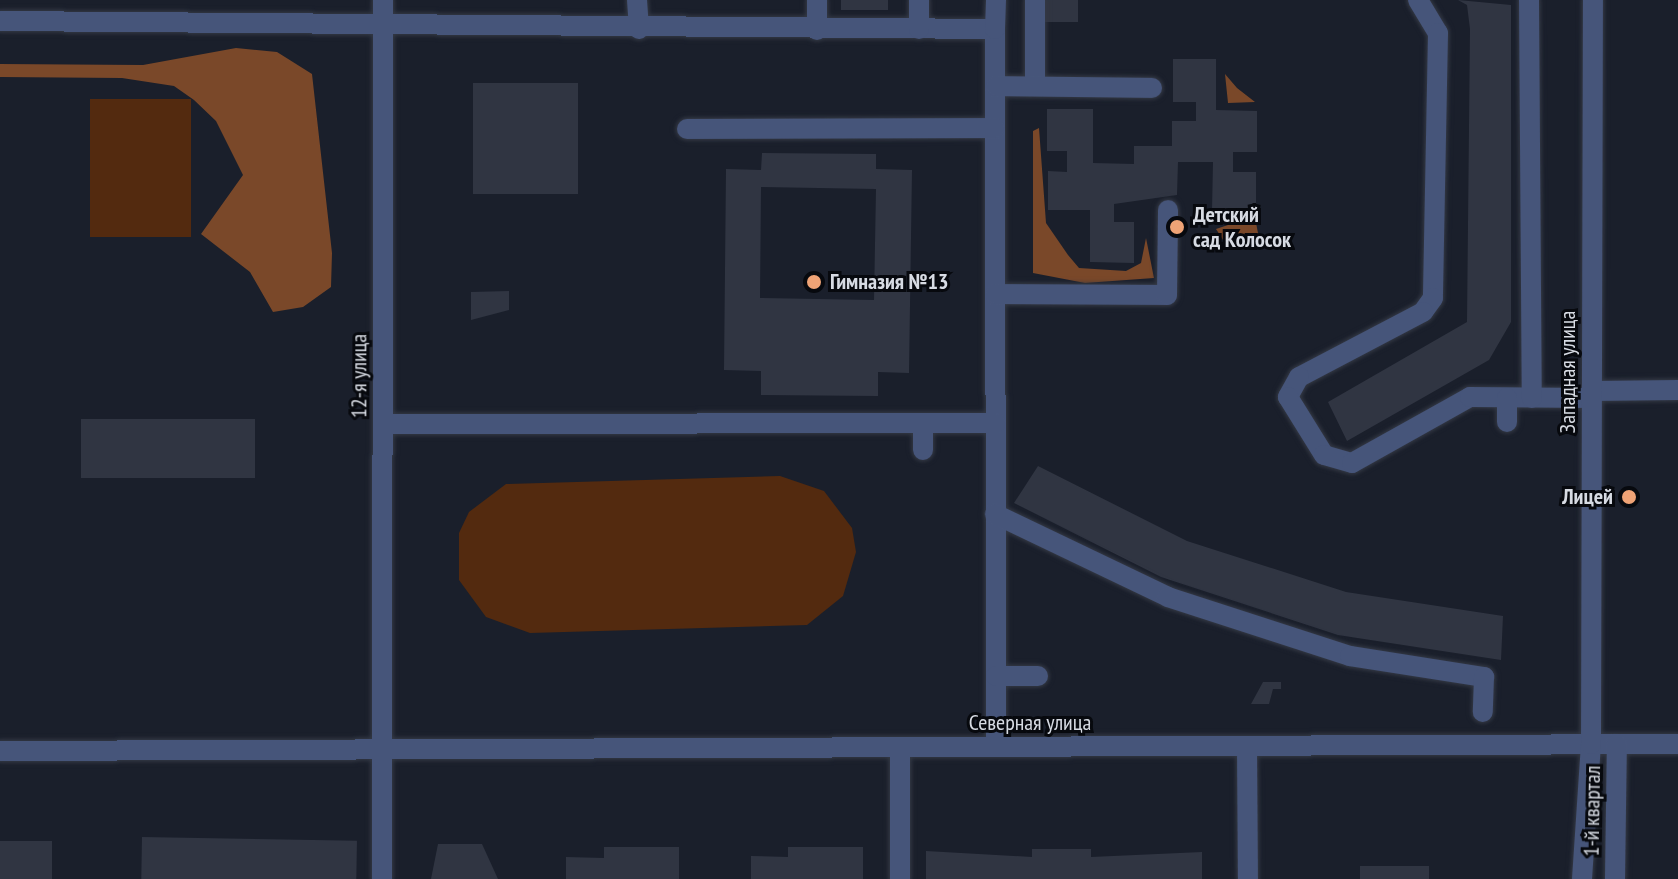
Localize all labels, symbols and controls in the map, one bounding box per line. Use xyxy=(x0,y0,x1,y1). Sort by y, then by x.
place label: Детский сад Колосок xyxy=(1193,201,1291,252)
marker: Детский сад Колосок xyxy=(1168,218,1186,236)
place label: Гимназия №13 xyxy=(830,269,948,295)
marker: Гимназия №13 xyxy=(805,273,823,291)
street label: Западная улица xyxy=(1555,311,1581,433)
street label: 12-я улица xyxy=(346,334,372,418)
place label: Лицей xyxy=(1562,484,1613,510)
marker: Лицей xyxy=(1620,488,1638,506)
street label: Северная улица xyxy=(969,710,1091,736)
street label: 1-й квартал xyxy=(1578,765,1606,857)

